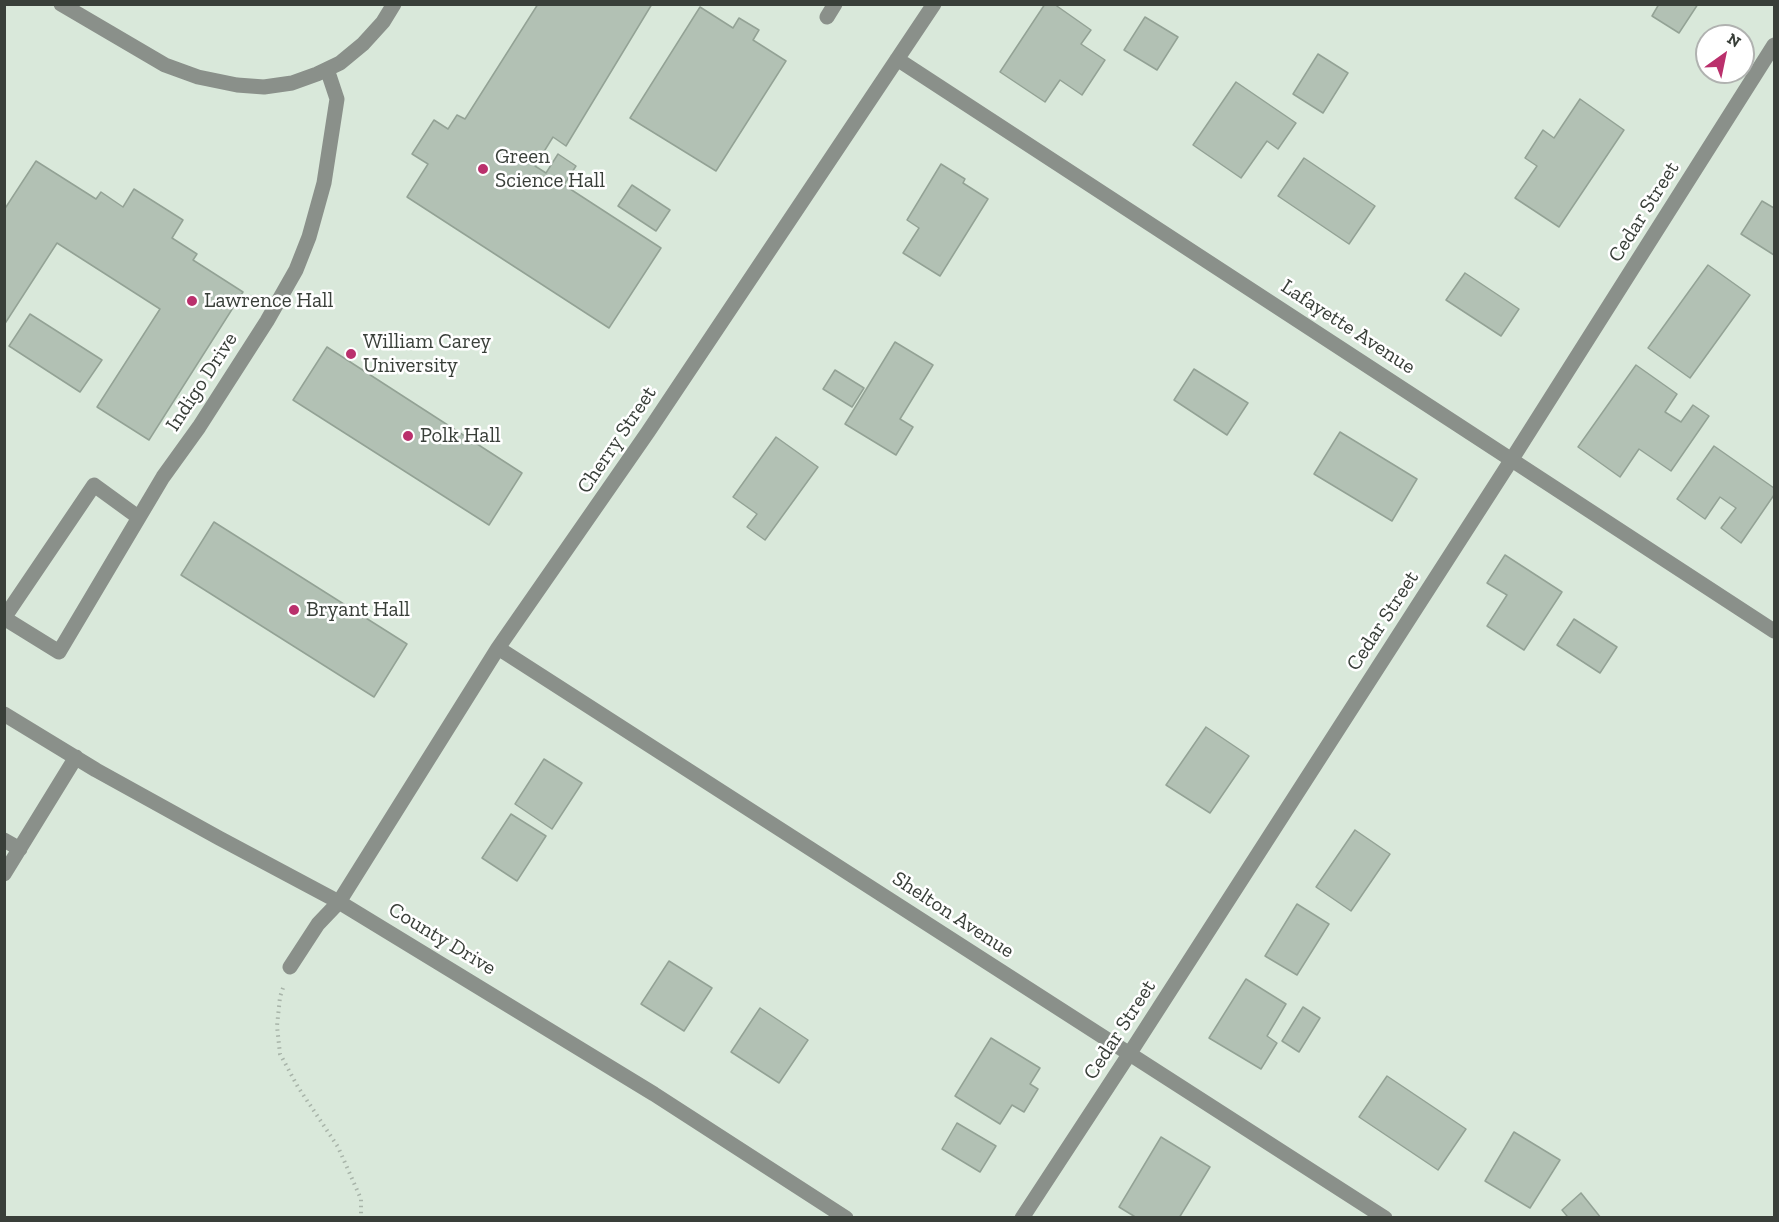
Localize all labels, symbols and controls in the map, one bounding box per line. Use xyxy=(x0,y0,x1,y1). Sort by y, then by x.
north arrow xyxy=(1695,24,1755,84)
text: N xyxy=(1724,29,1744,51)
place label: Green Science Hall xyxy=(495,144,605,194)
street label: Cedar Street xyxy=(1603,157,1685,267)
marker: Green Science Hall xyxy=(476,162,490,176)
street label: Lafayette Avenue xyxy=(1276,274,1420,380)
place label: Lawrence Hall xyxy=(204,288,333,314)
marker: Lawrence Hall xyxy=(185,294,199,308)
street label: Indigo Drive xyxy=(161,328,243,436)
place label: William Carey University xyxy=(363,329,491,379)
marker: William Carey University xyxy=(344,347,358,361)
street label: Cherry Street xyxy=(572,382,662,498)
place label: Polk Hall xyxy=(420,423,501,449)
marker: Polk Hall xyxy=(401,429,415,443)
street label: Cedar Street xyxy=(1341,566,1425,676)
place label: Bryant Hall xyxy=(306,597,410,623)
marker: Bryant Hall xyxy=(287,603,301,617)
street label: Shelton Avenue xyxy=(887,866,1019,964)
street label: County Drive xyxy=(384,897,500,981)
street label: Cedar Street xyxy=(1078,975,1162,1085)

